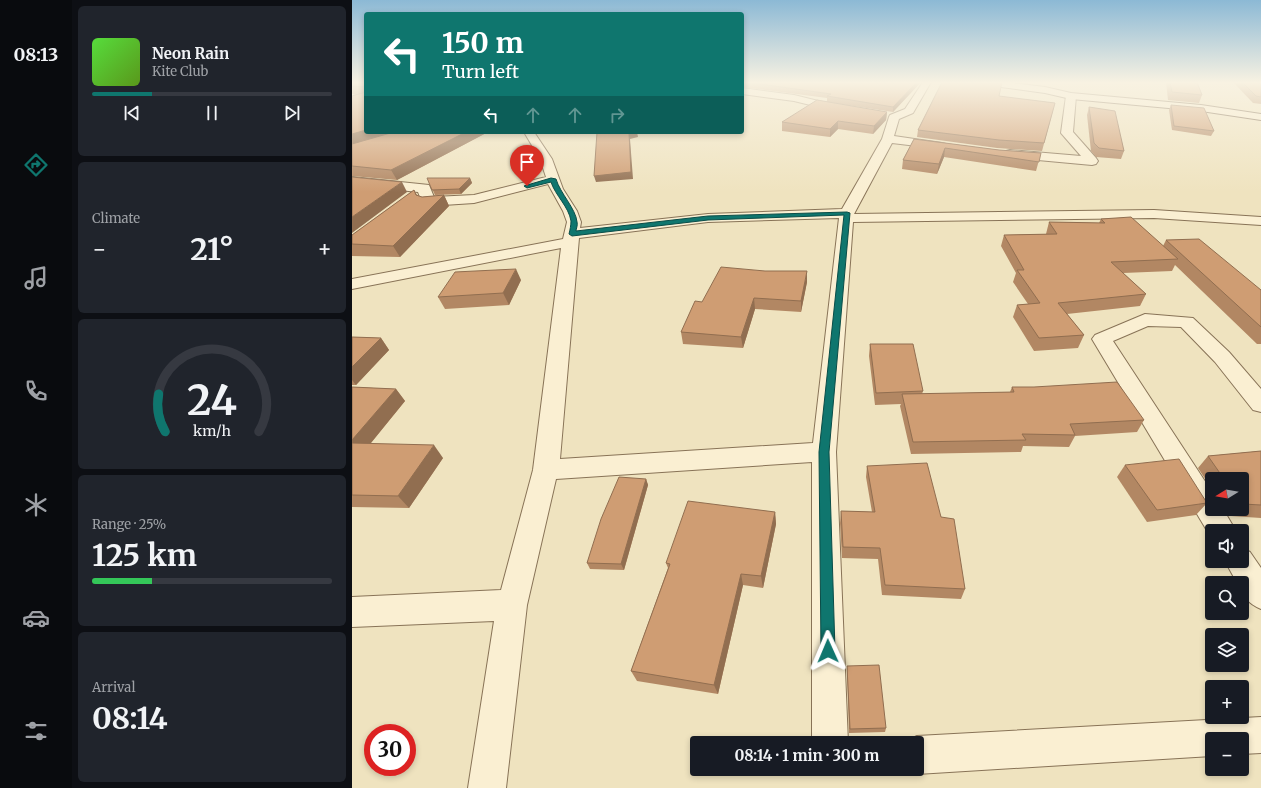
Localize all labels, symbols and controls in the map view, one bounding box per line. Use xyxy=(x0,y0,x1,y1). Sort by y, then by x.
text: 150 m xyxy=(442,25,524,61)
icon: left xyxy=(376,28,428,80)
text: 08:13 xyxy=(14,43,58,66)
text: Neon Rain xyxy=(152,44,229,63)
text: Turn left xyxy=(442,60,519,83)
text: Kite Club xyxy=(152,63,208,80)
icon: previous xyxy=(121,102,143,124)
icon: pause xyxy=(201,102,223,124)
icon: next xyxy=(281,102,303,124)
icon: left xyxy=(480,104,502,126)
icon: ahead xyxy=(522,104,544,126)
icon: ahead xyxy=(564,104,586,126)
icon: right xyxy=(606,104,628,126)
pin xyxy=(510,145,544,186)
icon: directions xyxy=(22,151,50,179)
icon: arrive xyxy=(516,151,538,173)
text: Climate xyxy=(92,210,140,227)
text: 21° xyxy=(190,230,234,268)
text: − xyxy=(92,235,107,263)
text: + xyxy=(317,235,332,263)
icon: music xyxy=(22,264,50,292)
text: 24 xyxy=(187,374,237,426)
icon: phone xyxy=(22,377,50,405)
text: km/h xyxy=(193,422,231,440)
north arrow xyxy=(1205,472,1249,516)
map controls xyxy=(1205,472,1249,776)
icon: climate xyxy=(22,491,50,519)
text: Range · 25% xyxy=(92,516,166,533)
button: sound xyxy=(1205,524,1249,568)
text: 125 km xyxy=(92,536,197,574)
button: search xyxy=(1205,576,1249,620)
icon: car xyxy=(22,604,50,632)
button: layers xyxy=(1205,628,1249,672)
position arrow xyxy=(807,630,849,672)
text: Arrival xyxy=(92,679,135,696)
button: + xyxy=(1205,680,1249,724)
text: 08:14 xyxy=(92,699,168,737)
icon: filters xyxy=(22,717,50,745)
speed limit sign: 30 xyxy=(364,724,416,776)
button: − xyxy=(1205,732,1249,776)
text: 08:14 · 1 min · 300 m xyxy=(735,746,879,765)

